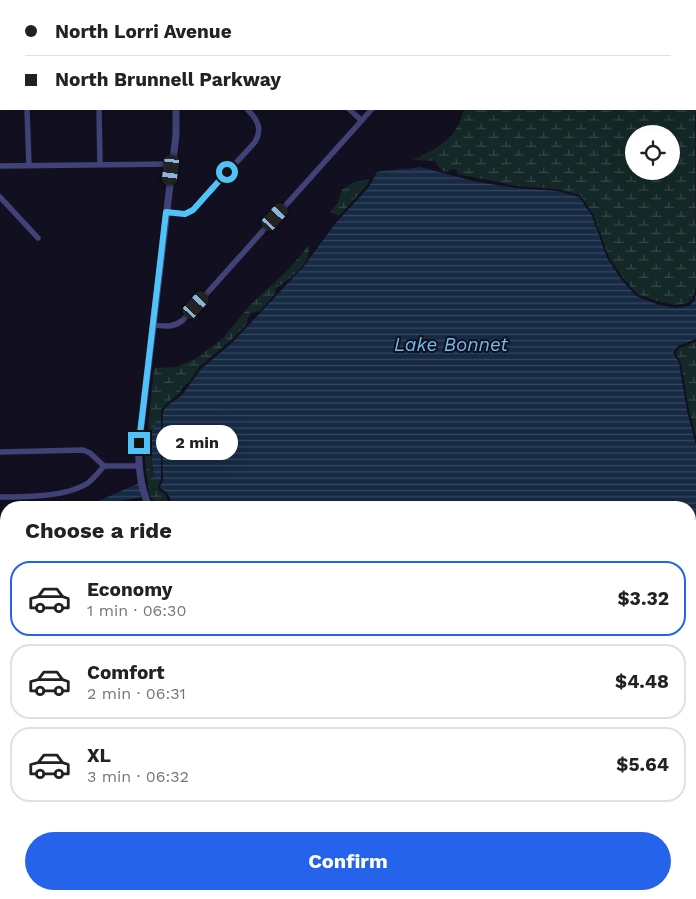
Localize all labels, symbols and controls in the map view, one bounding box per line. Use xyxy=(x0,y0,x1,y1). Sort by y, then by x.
text: North Lorri Avenue xyxy=(55,20,232,43)
text: North Brunnell Parkway xyxy=(55,68,281,91)
map controls xyxy=(625,125,680,180)
button: locate xyxy=(625,125,680,180)
car xyxy=(161,154,180,186)
route start xyxy=(216,161,238,183)
car xyxy=(259,201,290,233)
car xyxy=(180,289,211,321)
water label: Lake Bonnet xyxy=(394,333,508,356)
callout: 2 min xyxy=(156,426,239,460)
route end xyxy=(128,432,150,454)
text: 2 min xyxy=(175,433,219,452)
text: Choose a ride xyxy=(25,518,172,543)
icon: car xyxy=(27,576,72,621)
text: Economy xyxy=(87,578,172,601)
text: $3.32 xyxy=(617,587,669,610)
text: 1 min · 06:30 xyxy=(87,601,186,620)
icon: car xyxy=(27,659,72,704)
text: Comfort xyxy=(87,661,165,684)
text: $4.48 xyxy=(615,670,669,693)
text: 2 min · 06:31 xyxy=(87,684,186,703)
icon: car xyxy=(27,742,72,787)
text: XL xyxy=(87,744,111,767)
text: $5.64 xyxy=(616,753,669,776)
text: 3 min · 06:32 xyxy=(87,767,189,786)
button: Confirm xyxy=(25,832,671,890)

